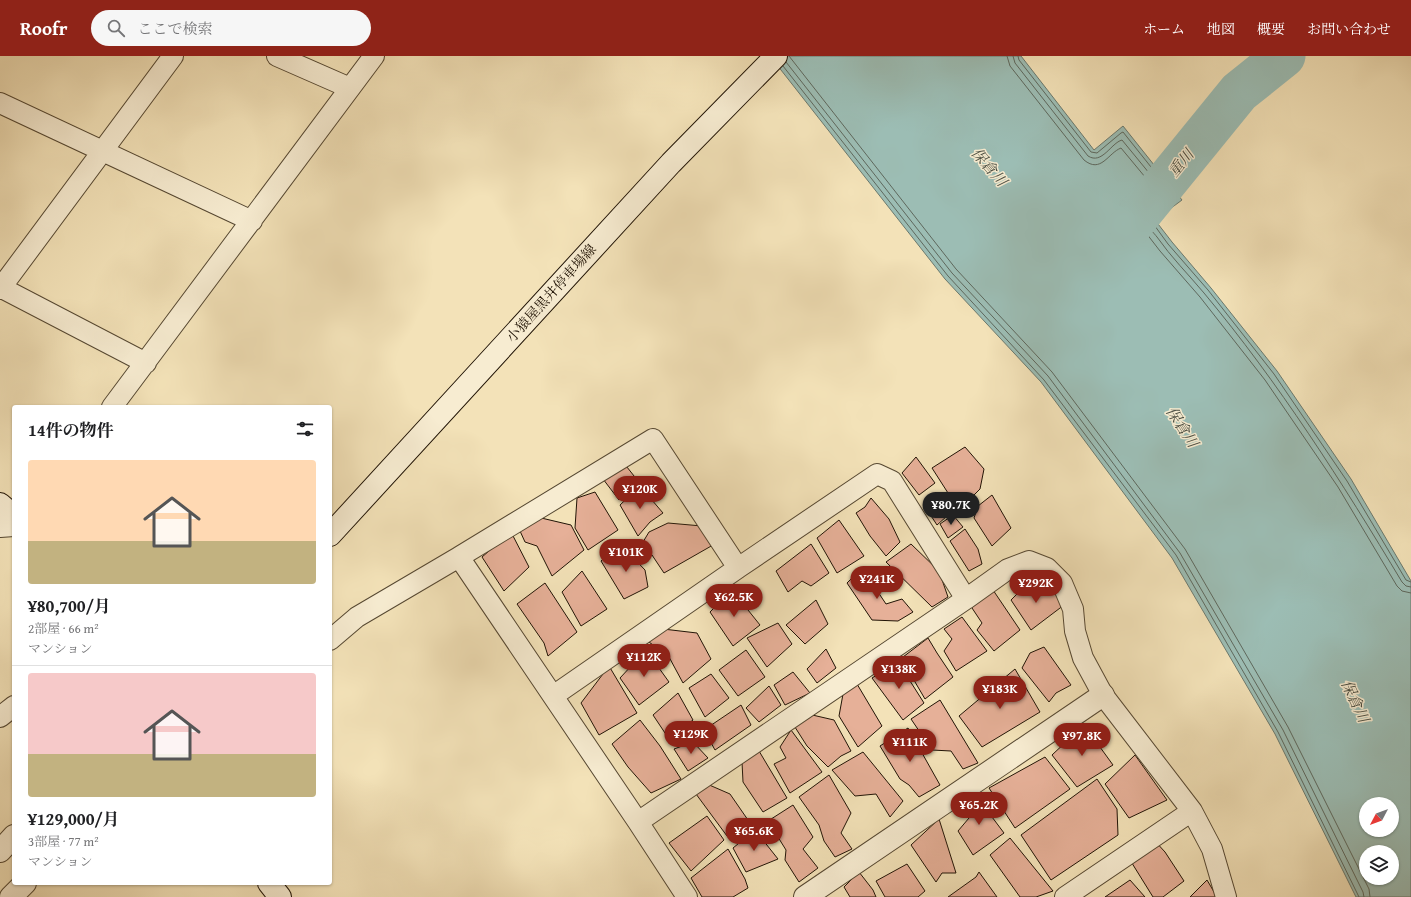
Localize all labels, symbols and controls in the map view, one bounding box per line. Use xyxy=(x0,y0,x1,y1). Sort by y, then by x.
search box xyxy=(91,10,371,46)
text: Roofr xyxy=(20,14,67,42)
icon: search xyxy=(105,17,127,39)
text: ここで検索 xyxy=(137,18,212,39)
text: ホーム xyxy=(1143,19,1185,39)
text: 地図 xyxy=(1207,19,1235,39)
text: 概要 xyxy=(1257,19,1285,39)
text: お問い合わせ xyxy=(1307,19,1391,39)
water label: 保倉川 xyxy=(967,143,1013,192)
water label: 重川 xyxy=(1163,143,1199,181)
street label: 小猿屋黒井停車場線 xyxy=(501,239,601,347)
water label: 保倉川 xyxy=(1161,402,1205,453)
text: 14件の物件 xyxy=(28,417,114,442)
icon: filters xyxy=(294,418,316,440)
pin: ¥120K xyxy=(612,476,668,510)
text: ¥120K xyxy=(622,479,658,498)
icon: home xyxy=(136,486,208,558)
pin: ¥80.7K xyxy=(918,492,984,526)
text: ¥80.7K xyxy=(932,495,970,514)
pin: ¥101K xyxy=(598,539,654,573)
text: ¥101K xyxy=(608,542,644,561)
pin: ¥241K xyxy=(849,566,905,600)
text: ¥241K xyxy=(859,569,895,588)
pin: ¥292K xyxy=(1008,570,1064,604)
text: ¥292K xyxy=(1018,573,1054,592)
pin: ¥62.5K xyxy=(701,584,767,618)
text: ¥62.5K xyxy=(715,587,753,606)
text: ¥80,700/月 xyxy=(28,593,111,618)
text: 2部屋 · 66 m² xyxy=(28,619,99,638)
text: マンション xyxy=(28,639,92,658)
pin: ¥112K xyxy=(616,644,672,678)
text: ¥112K xyxy=(626,647,662,666)
pin: ¥138K xyxy=(871,656,927,690)
text: ¥138K xyxy=(881,659,917,678)
pin: ¥183K xyxy=(972,676,1028,710)
water label: 保倉川 xyxy=(1336,676,1375,727)
text: ¥183K xyxy=(982,679,1018,698)
icon: home xyxy=(136,699,208,771)
pin: ¥129K xyxy=(663,721,719,755)
pin: ¥97.8K xyxy=(1049,723,1115,757)
text: ¥129K xyxy=(673,724,709,743)
text: ¥97.8K xyxy=(1063,726,1101,745)
pin: ¥111K xyxy=(882,729,938,763)
text: ¥111K xyxy=(892,732,928,751)
pin: ¥65.2K xyxy=(946,792,1012,826)
text: ¥65.2K xyxy=(960,795,998,814)
north arrow xyxy=(1359,797,1399,837)
map controls xyxy=(1359,797,1399,885)
text: ¥129,000/月 xyxy=(28,806,120,831)
pin: ¥65.6K xyxy=(721,818,787,852)
text: ¥65.6K xyxy=(735,821,773,840)
text: 3部屋 · 77 m² xyxy=(28,832,99,851)
button: layers xyxy=(1359,845,1399,885)
text: マンション xyxy=(28,852,92,871)

